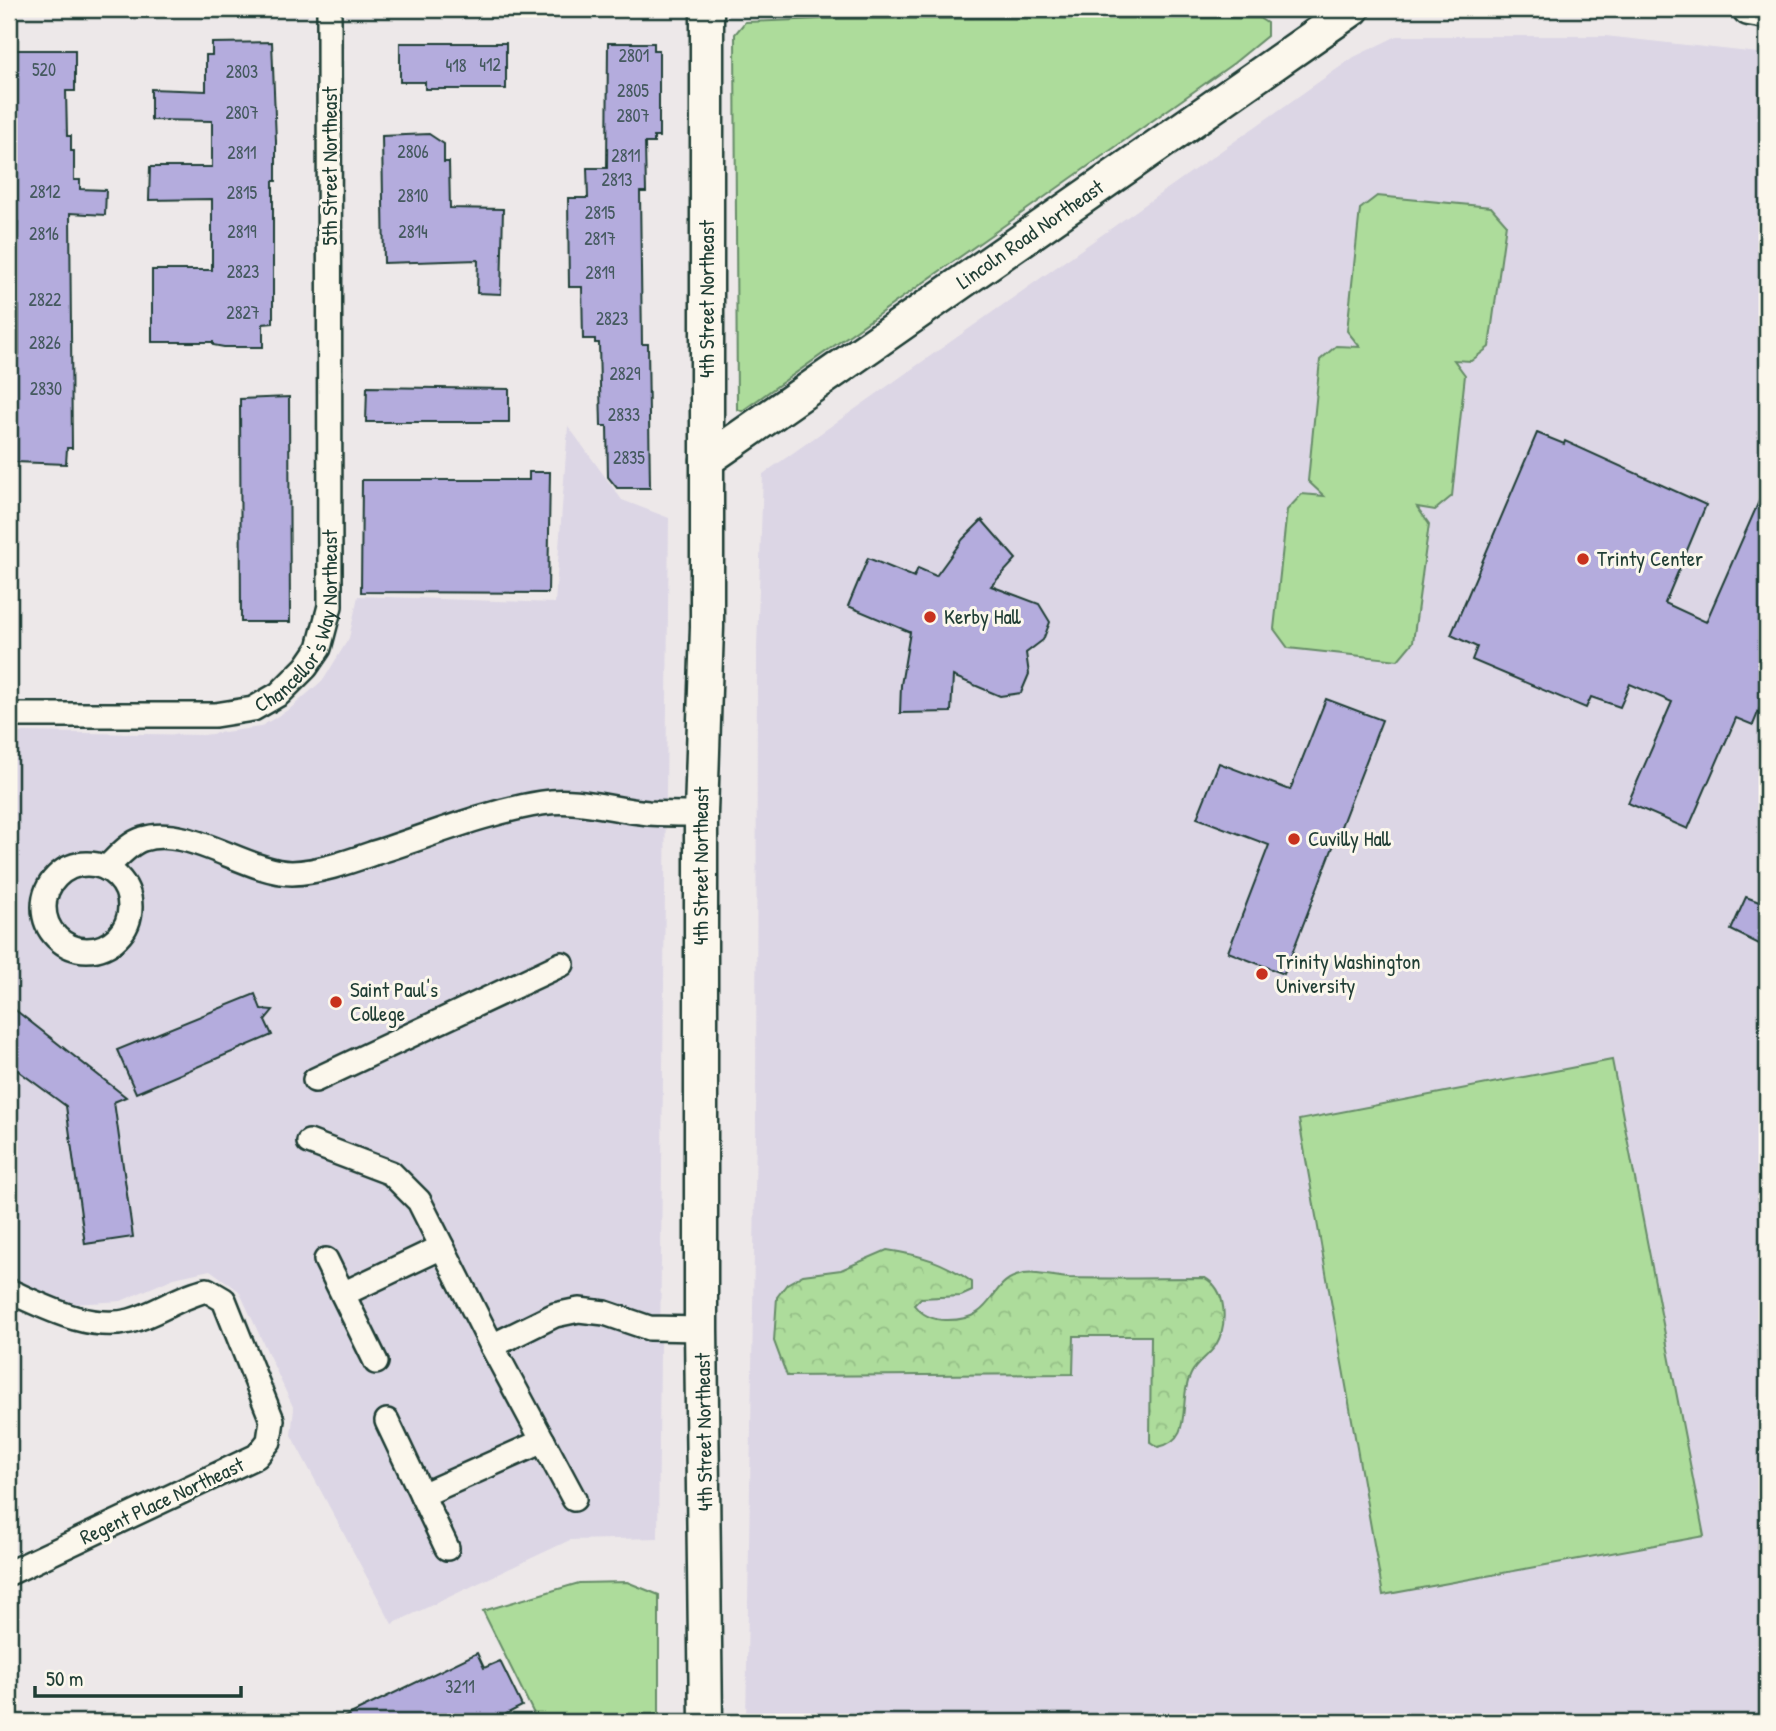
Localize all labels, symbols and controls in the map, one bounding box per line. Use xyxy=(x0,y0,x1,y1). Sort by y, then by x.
house number: 2801 xyxy=(619,43,649,68)
house number: 412 xyxy=(479,52,501,77)
house number: 418 xyxy=(445,53,467,78)
house number: 520 xyxy=(32,57,56,82)
house number: 2803 xyxy=(226,59,258,84)
house number: 2805 xyxy=(617,78,649,103)
street label: 5th Street Northeast xyxy=(315,86,344,246)
house number: 2807 xyxy=(225,100,259,125)
house number: 2807 xyxy=(616,103,650,128)
house number: 2806 xyxy=(397,139,429,164)
house number: 2811 xyxy=(227,140,257,165)
house number: 2811 xyxy=(611,143,641,168)
house number: 2813 xyxy=(602,167,632,192)
street label: Lincoln Road Northeast xyxy=(950,172,1110,296)
house number: 2812 xyxy=(29,179,61,204)
house number: 2815 xyxy=(227,180,258,205)
house number: 2810 xyxy=(398,183,428,208)
house number: 2815 xyxy=(585,200,616,225)
house number: 2819 xyxy=(227,219,257,244)
house number: 2814 xyxy=(398,219,428,244)
street label: 4th Street Northeast xyxy=(692,219,721,378)
house number: 2816 xyxy=(29,221,59,246)
house number: 2817 xyxy=(584,226,616,251)
house number: 2823 xyxy=(227,259,259,284)
house number: 2819 xyxy=(585,260,615,285)
house number: 2822 xyxy=(28,287,62,312)
house number: 2827 xyxy=(226,300,260,325)
house number: 2823 xyxy=(596,306,628,331)
house number: 2826 xyxy=(29,330,61,355)
house number: 2829 xyxy=(609,361,641,386)
house number: 2830 xyxy=(30,376,62,401)
house number: 2833 xyxy=(608,402,640,427)
house number: 2835 xyxy=(613,445,645,470)
street label: Chancellor's Way Northeast xyxy=(249,529,344,719)
place label: Trinty Center xyxy=(1597,544,1703,573)
marker: Trinty Center xyxy=(1575,551,1591,567)
place label: Kerby Hall xyxy=(944,602,1022,631)
marker: Kerby Hall xyxy=(922,609,938,625)
street label: 4th Street Northeast xyxy=(686,786,716,945)
place label: Cuvilly Hall xyxy=(1308,824,1392,853)
marker: Cuvilly Hall xyxy=(1286,831,1302,847)
place label: Trinity Washington University xyxy=(1276,947,1421,1000)
marker: Trinity Washington University xyxy=(1254,966,1270,982)
place label: Saint Paul's College xyxy=(350,975,438,1028)
marker: Saint Paul's College xyxy=(328,994,344,1010)
street label: 4th Street Northeast xyxy=(688,1352,719,1511)
street label: Regent Place Northeast xyxy=(75,1449,249,1551)
scale bar xyxy=(35,1654,242,1698)
text: 50 m xyxy=(46,1664,83,1693)
house number: 3211 xyxy=(445,1674,475,1699)

